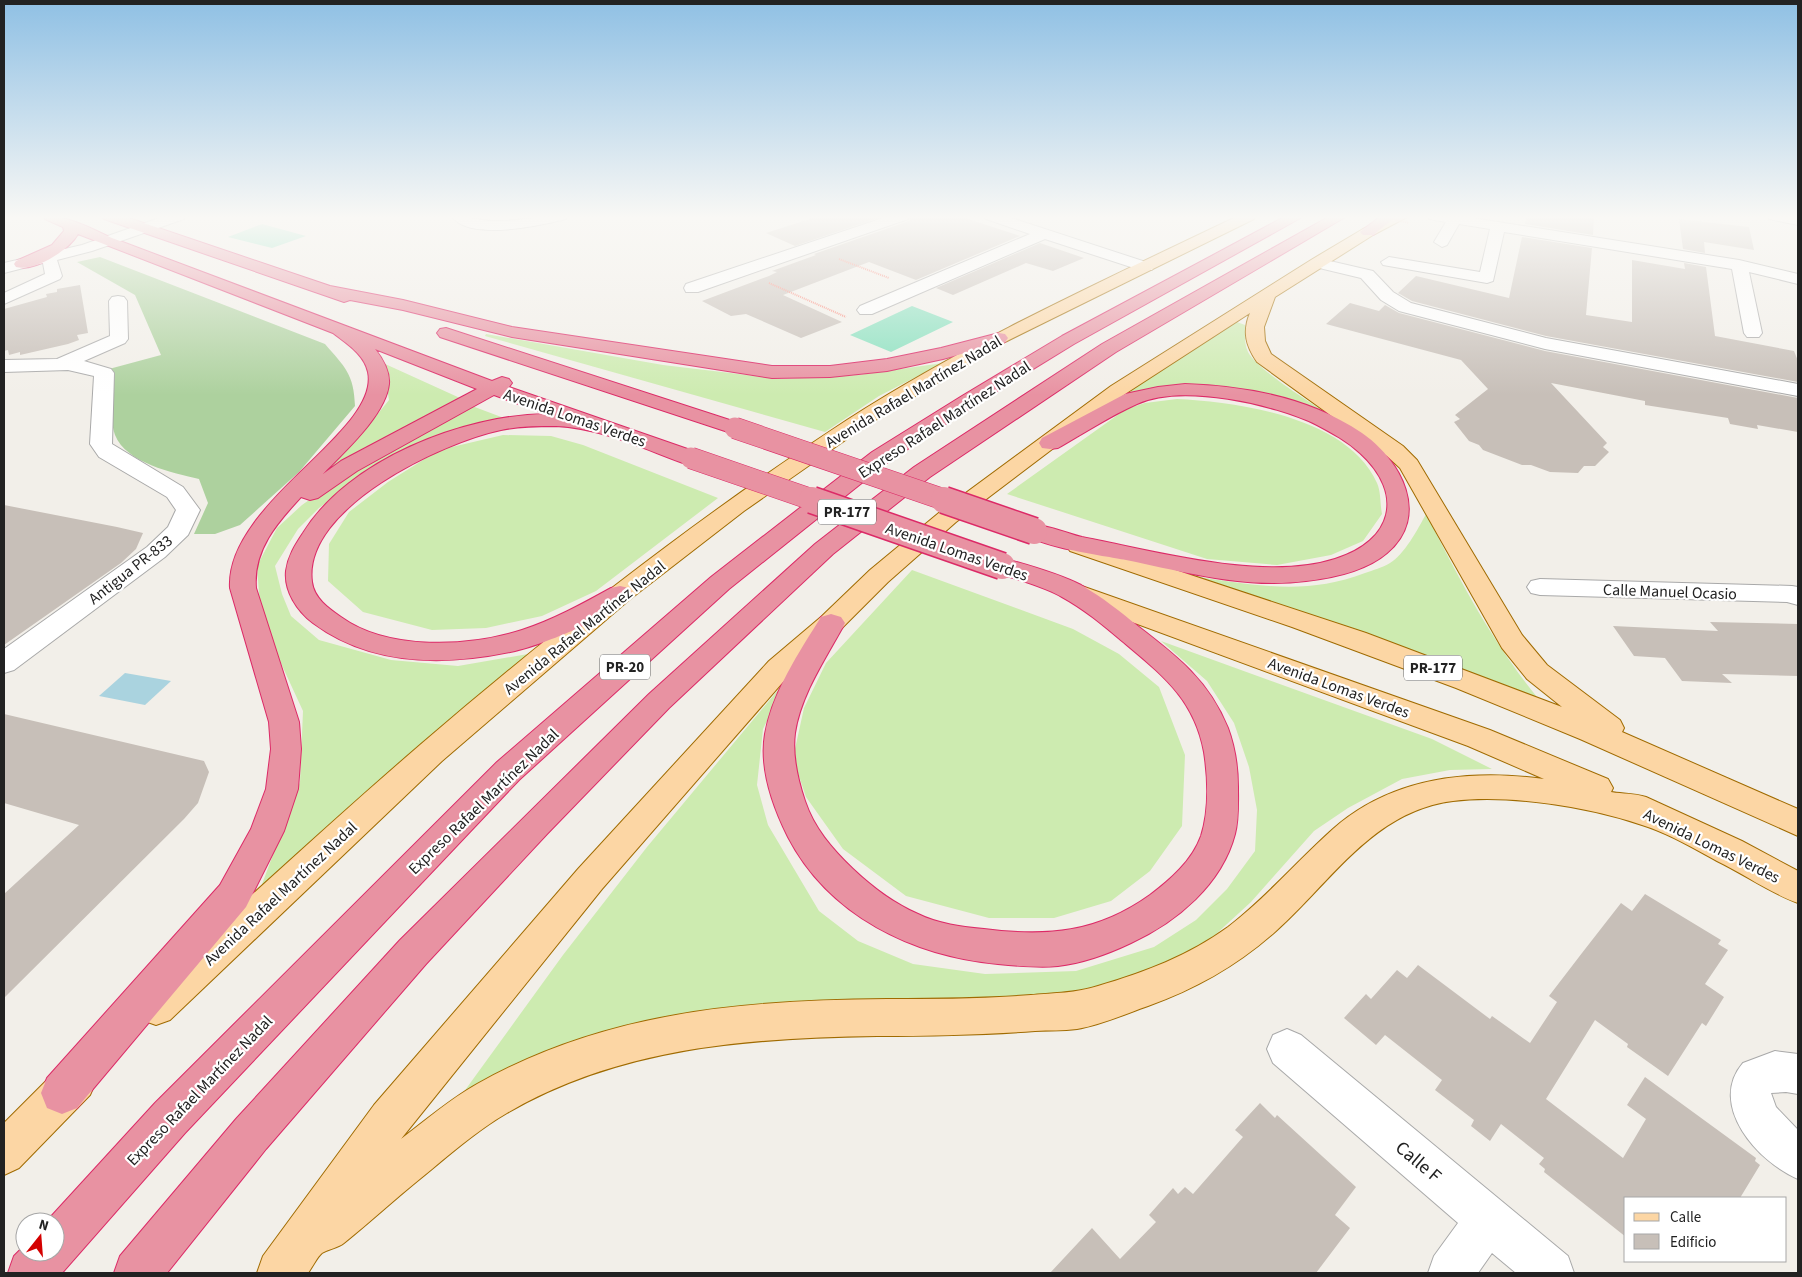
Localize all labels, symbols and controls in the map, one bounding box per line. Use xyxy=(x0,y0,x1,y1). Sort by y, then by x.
street label: Avenida Rafael Martínez Nadal xyxy=(821,330,1006,453)
street label: Expreso Rafael Martínez Nadal xyxy=(854,356,1035,484)
street label: Avenida Lomas Verdes xyxy=(501,383,649,453)
road number: PR-177 xyxy=(818,500,876,524)
street label: Avenida Lomas Verdes xyxy=(883,517,1031,587)
street label: Antigua PR-833 xyxy=(84,530,177,610)
street label: Avenida Rafael Martínez Nadal xyxy=(499,556,670,700)
street label: Calle Manuel Ocasio xyxy=(1603,579,1737,605)
street label: Avenida Lomas Verdes xyxy=(1265,652,1413,724)
road number: PR-20 xyxy=(600,654,650,680)
road number: PR-177 xyxy=(1404,656,1462,680)
street label: Expreso Rafael Martínez Nadal xyxy=(404,724,564,880)
street label: Avenida Lomas Verdes xyxy=(1640,803,1784,889)
street label: Avenida Rafael Martínez Nadal xyxy=(199,817,362,971)
street label: Expreso Rafael Martínez Nadal xyxy=(122,1011,278,1171)
street label: Calle F xyxy=(1389,1135,1447,1189)
legend xyxy=(1624,1197,1787,1262)
text: Calle xyxy=(1670,1207,1701,1228)
north arrow xyxy=(15,1212,65,1262)
text: N xyxy=(36,1215,51,1236)
text: Edificio xyxy=(1670,1232,1717,1253)

